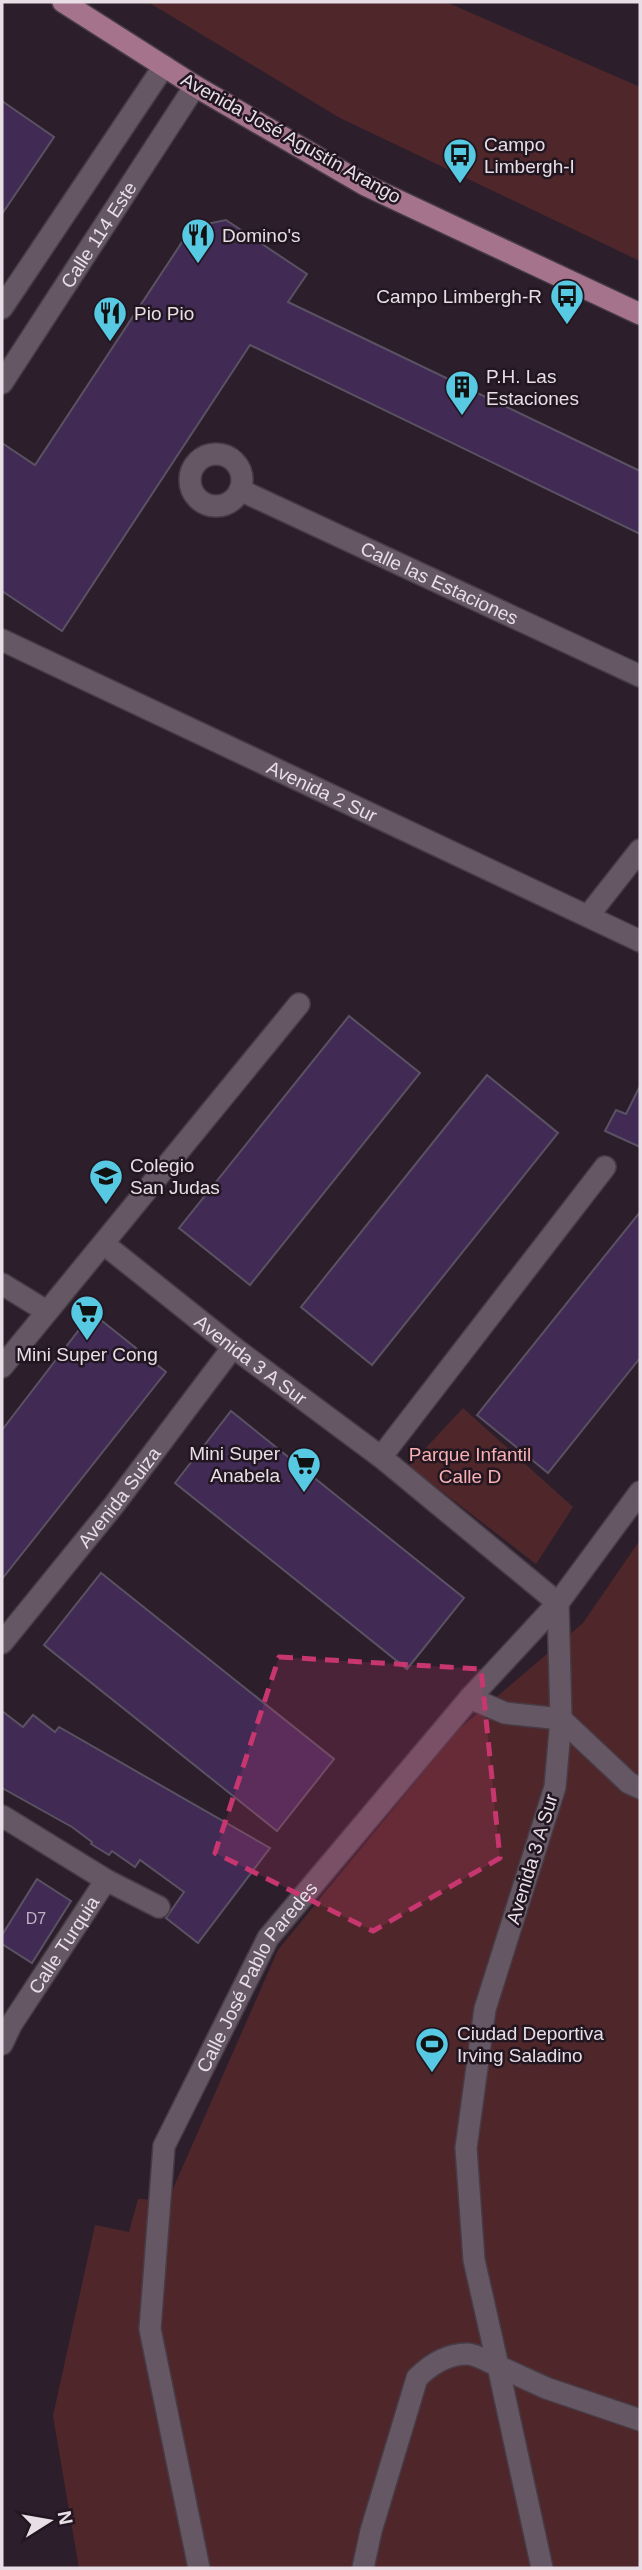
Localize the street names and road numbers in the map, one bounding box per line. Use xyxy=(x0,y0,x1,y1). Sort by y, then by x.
street label: Avenida José Agustín Arango xyxy=(178,69,404,207)
street label: Calle 114 Este xyxy=(56,178,141,292)
street label: Calle las Estaciones xyxy=(357,537,522,628)
street label: Avenida 2 Sur xyxy=(264,756,381,826)
street label: Avenida 3 A Sur xyxy=(191,1310,312,1409)
street label: Avenida Suiza xyxy=(73,1443,165,1551)
street label: Avenida 3 A Sur xyxy=(502,1791,562,1927)
street label: Calle José Pablo Paredes xyxy=(192,1877,321,2075)
street label: Calle Turquia xyxy=(24,1892,103,1997)

